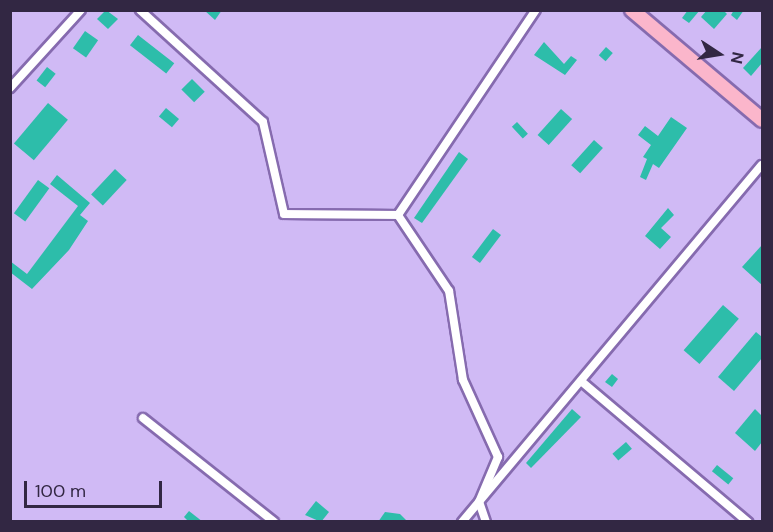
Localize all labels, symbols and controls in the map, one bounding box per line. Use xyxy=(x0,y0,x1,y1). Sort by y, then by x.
north arrow xyxy=(689,24,749,84)
text: N xyxy=(726,50,749,66)
scale bar xyxy=(27,469,165,507)
text: 100 m xyxy=(35,479,86,503)

